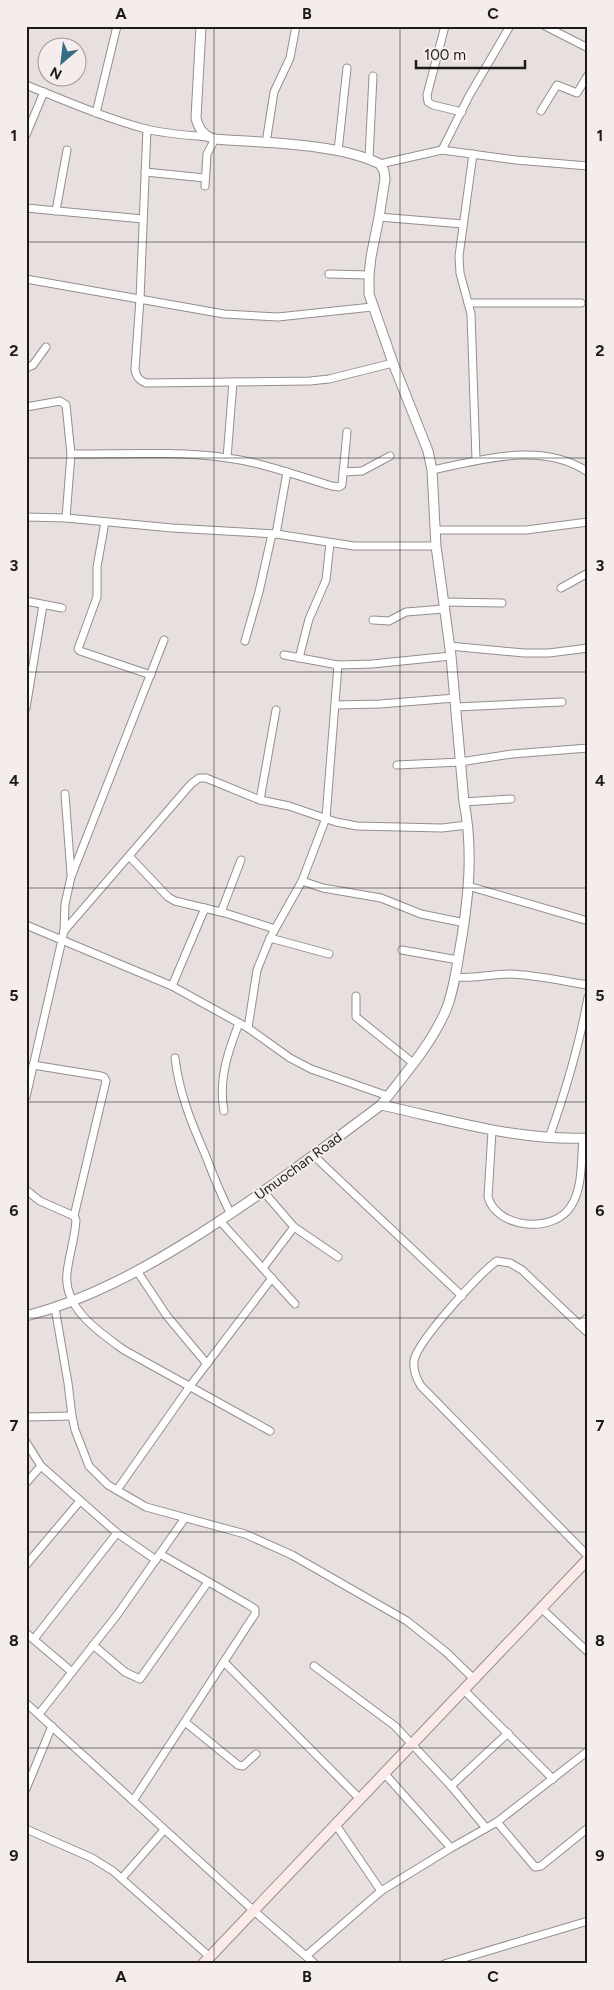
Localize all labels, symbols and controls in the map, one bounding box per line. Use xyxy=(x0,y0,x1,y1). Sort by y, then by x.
text: A xyxy=(115,4,127,23)
text: B xyxy=(302,4,312,23)
text: C xyxy=(487,4,499,23)
north arrow xyxy=(38,38,88,88)
scale bar xyxy=(416,38,525,70)
text: 100 m xyxy=(424,46,466,64)
text: N xyxy=(47,63,65,83)
text: 1 xyxy=(11,126,17,145)
text: 1 xyxy=(597,126,603,145)
text: 2 xyxy=(9,341,19,360)
text: 2 xyxy=(595,341,605,360)
text: 3 xyxy=(10,556,19,575)
text: 3 xyxy=(596,556,605,575)
text: 4 xyxy=(9,771,19,790)
text: 4 xyxy=(595,771,605,790)
text: 5 xyxy=(9,986,19,1005)
text: 5 xyxy=(595,986,605,1005)
street label: Umuochan Road xyxy=(251,1129,345,1204)
text: 6 xyxy=(9,1201,19,1220)
text: 6 xyxy=(595,1201,605,1220)
text: 7 xyxy=(10,1416,19,1435)
text: 7 xyxy=(596,1416,605,1435)
text: 8 xyxy=(9,1631,19,1650)
text: 8 xyxy=(595,1631,605,1650)
text: 9 xyxy=(9,1846,19,1865)
text: 9 xyxy=(595,1846,605,1865)
text: A xyxy=(115,1967,127,1986)
text: B xyxy=(302,1967,312,1986)
text: C xyxy=(487,1967,499,1986)

